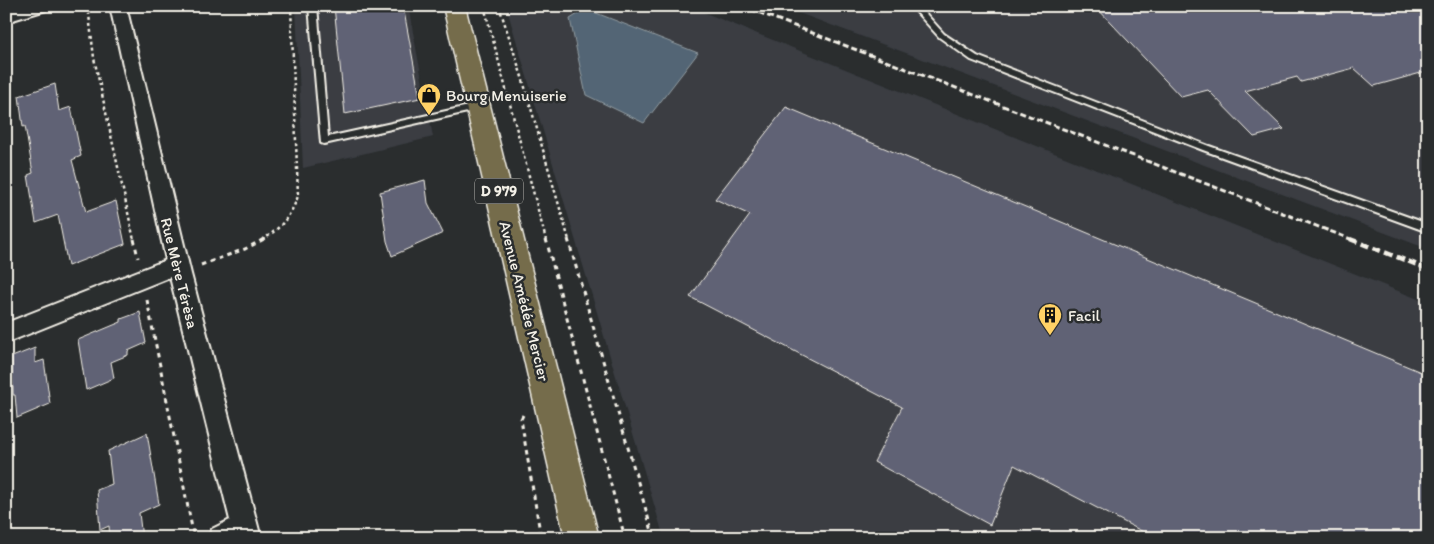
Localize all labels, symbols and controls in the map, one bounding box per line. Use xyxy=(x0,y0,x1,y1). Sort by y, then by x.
shop icon: Bourg Menuiserie xyxy=(416,82,442,116)
place label: Bourg Menuiserie xyxy=(446,86,567,105)
road number: D 979 xyxy=(475,178,523,204)
street label: Rue Mère Térèsa xyxy=(157,216,203,331)
street label: Avenue Amédée Mercier xyxy=(495,219,554,384)
building icon: Facil xyxy=(1037,302,1063,336)
place label: Facil xyxy=(1068,306,1101,325)

